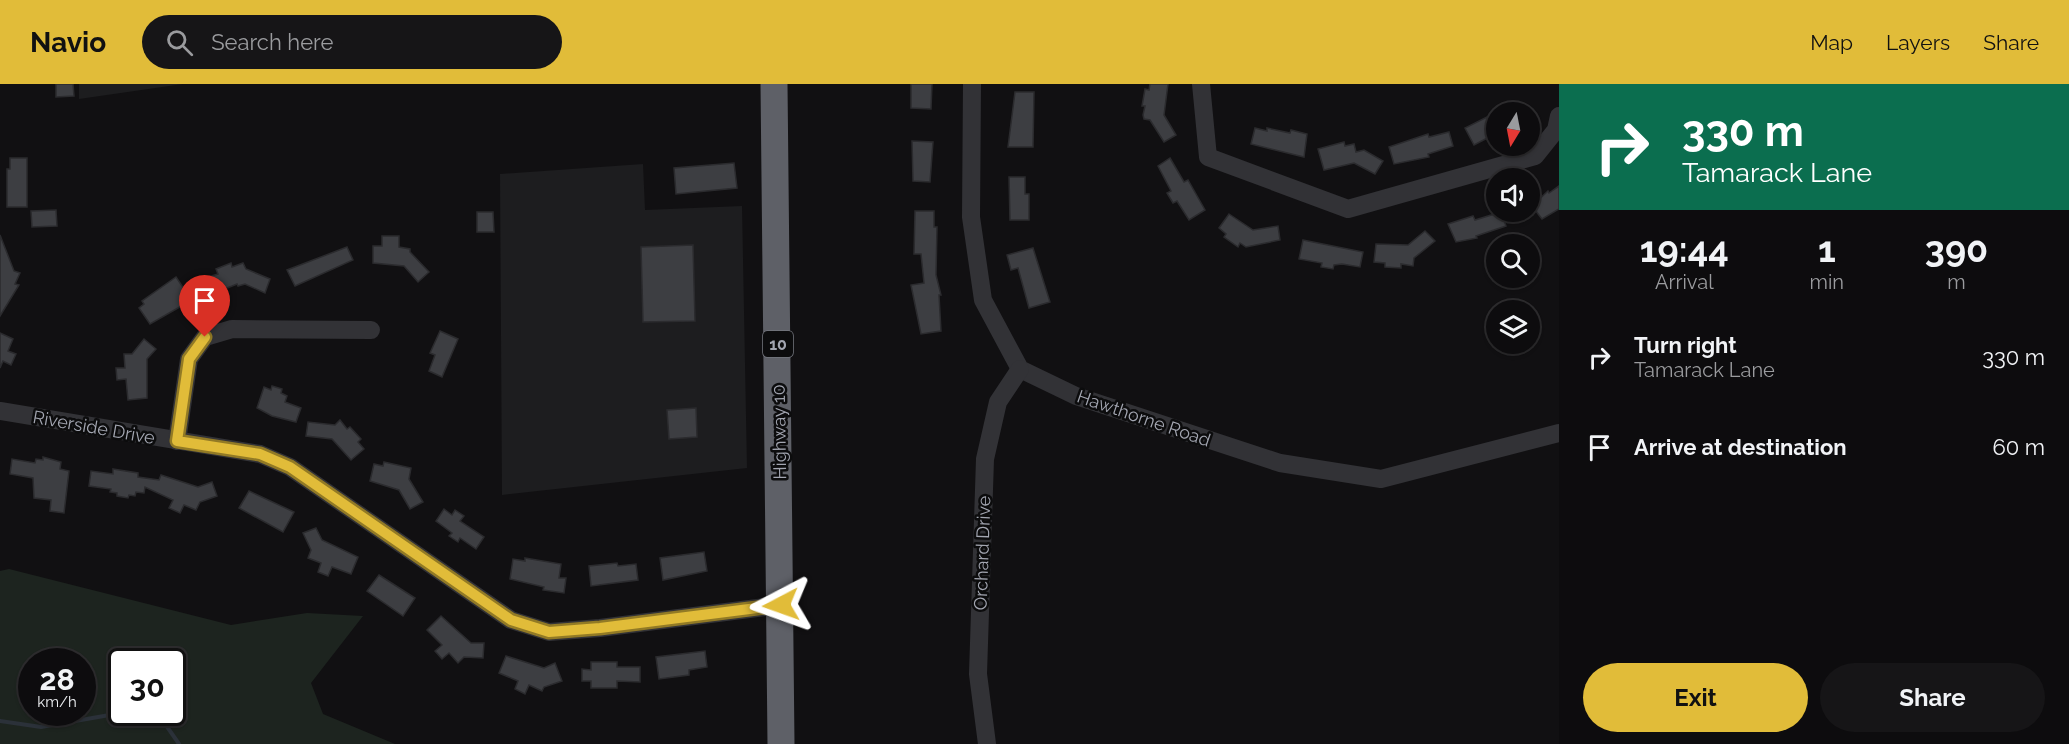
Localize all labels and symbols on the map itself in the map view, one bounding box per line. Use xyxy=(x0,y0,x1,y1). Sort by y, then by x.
north arrow xyxy=(1486,102,1540,156)
pin xyxy=(179,275,230,337)
road number: 10 xyxy=(763,331,793,357)
street label: Highway 10 xyxy=(768,384,790,480)
street label: Hawthorne Road xyxy=(1075,385,1213,451)
street label: Riverside Drive xyxy=(31,406,157,448)
street label: Orchard Drive xyxy=(970,495,995,611)
position arrow xyxy=(749,573,813,637)
speed limit sign: 30 xyxy=(108,648,186,726)

